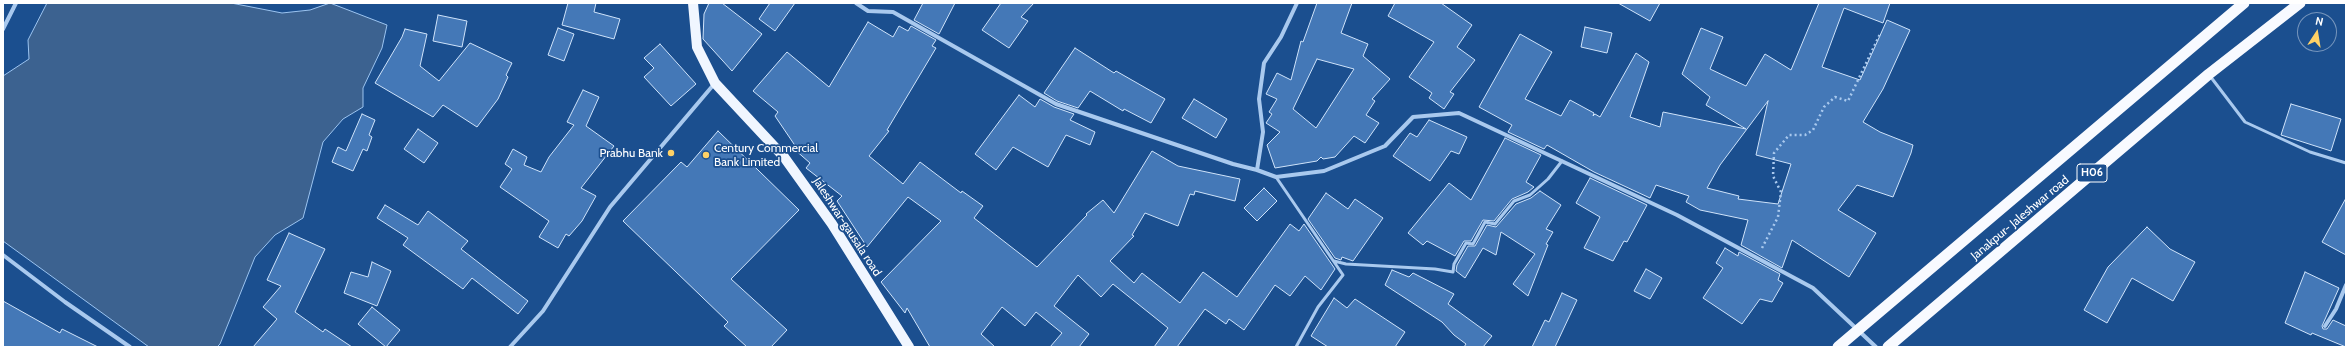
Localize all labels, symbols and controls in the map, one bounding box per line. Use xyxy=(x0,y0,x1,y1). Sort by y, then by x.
north arrow xyxy=(2297,12,2337,52)
text: N xyxy=(2314,14,2325,29)
place label: Century Commercial Bank Limited xyxy=(714,141,818,169)
place label: Prabhu Bank xyxy=(600,146,663,160)
marker: Prabhu Bank xyxy=(666,148,676,158)
marker: Century Commercial Bank Limited xyxy=(701,150,711,160)
road number: H06 xyxy=(2077,164,2107,182)
street label: Janakpur- Jaleshwar road xyxy=(1968,173,2072,263)
street label: Jaleshwar-gausala road xyxy=(810,175,884,279)

